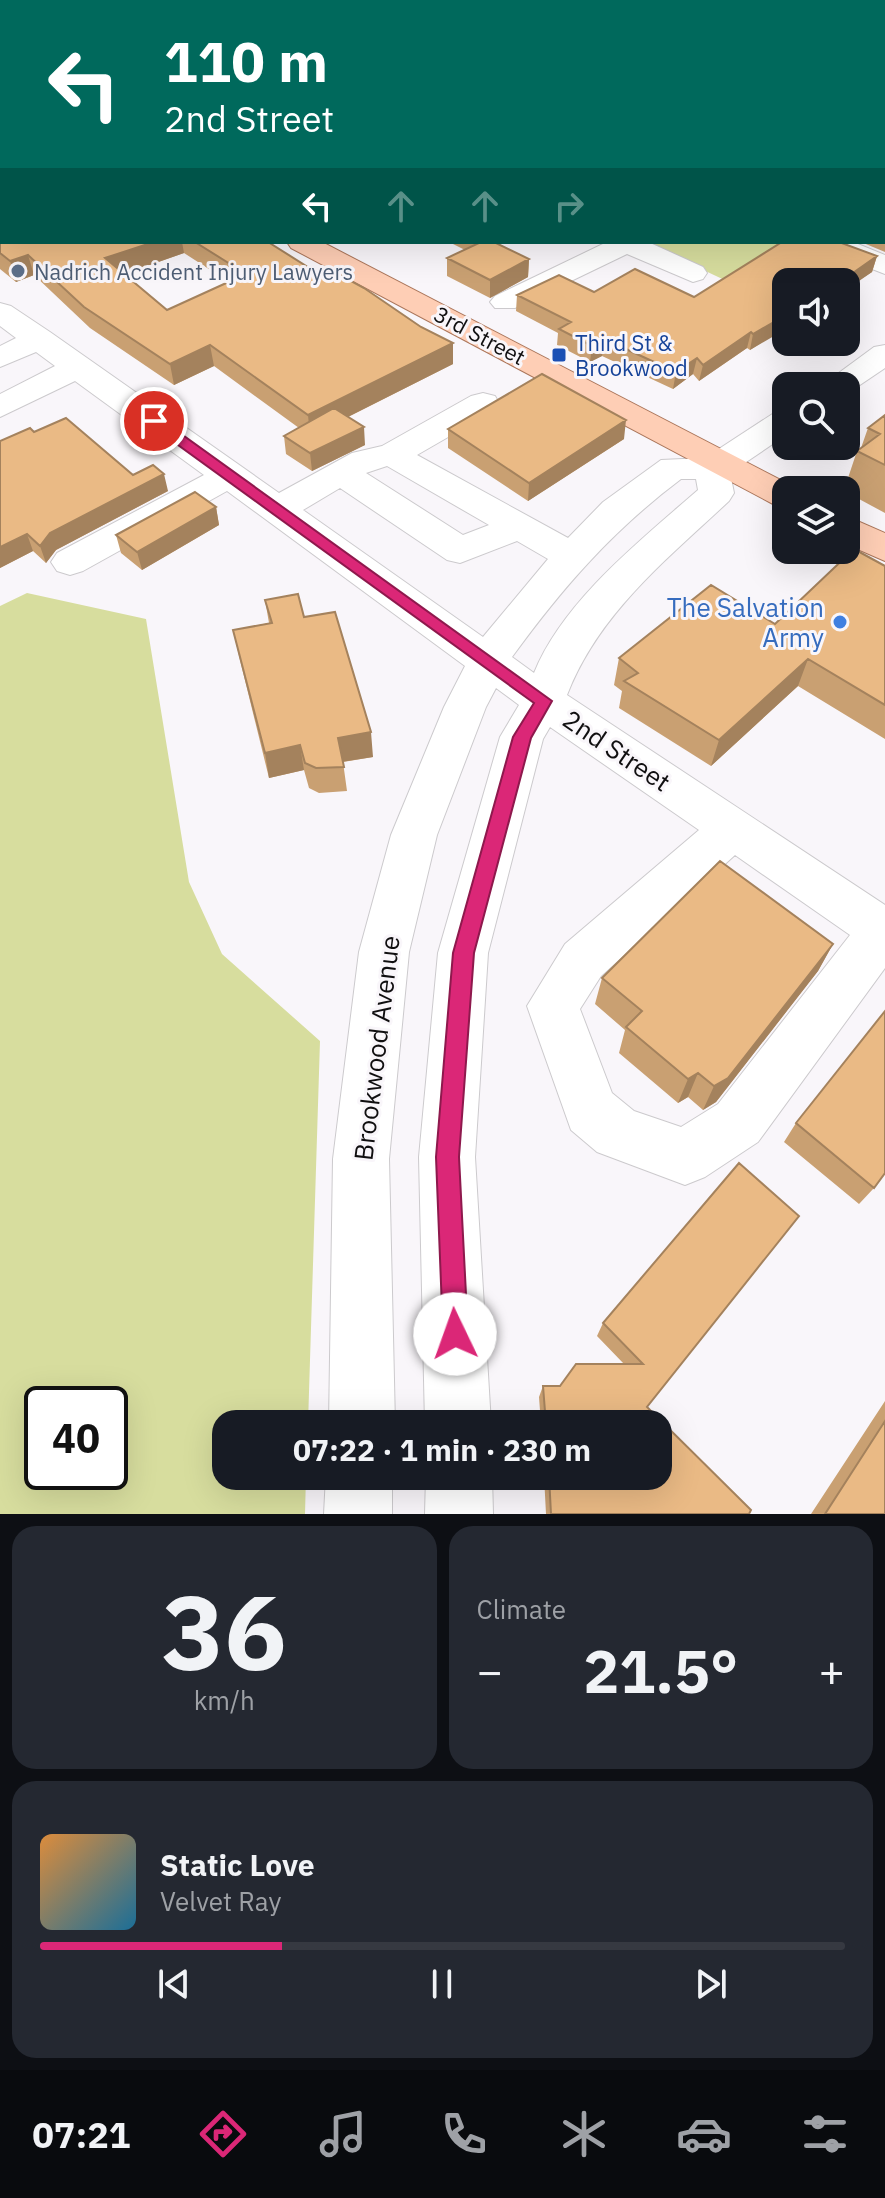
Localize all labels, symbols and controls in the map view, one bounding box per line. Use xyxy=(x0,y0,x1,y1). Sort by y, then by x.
text: 110 m xyxy=(164,25,328,97)
icon: left xyxy=(32,32,136,136)
text: 2nd Street xyxy=(164,95,334,142)
icon: left xyxy=(295,184,339,228)
icon: ahead xyxy=(379,184,423,228)
icon: ahead xyxy=(463,184,507,228)
icon: right xyxy=(547,184,591,228)
place label: Nadrich Accident Injury Lawyers xyxy=(34,257,353,286)
marker: Nadrich Accident Injury Lawyers xyxy=(9,262,27,280)
map controls xyxy=(772,268,860,564)
button: sound xyxy=(772,268,860,356)
street label: 3rd Street xyxy=(429,299,531,371)
place label: Third St & Brookwood xyxy=(575,328,688,382)
marker: Third St & Brookwood xyxy=(550,346,568,364)
button: search xyxy=(772,372,860,460)
pin xyxy=(120,387,188,455)
icon: arrive xyxy=(132,399,176,443)
button: layers xyxy=(772,476,860,564)
place label: The Salvation Army xyxy=(667,590,824,654)
marker: The Salvation Army xyxy=(831,613,849,631)
street label: 2nd Street xyxy=(557,702,677,798)
street label: Brookwood Avenue xyxy=(345,934,407,1162)
position arrow xyxy=(413,1292,497,1376)
speed limit sign: 40 xyxy=(24,1386,128,1490)
text: 07:22 · 1 min · 230 m xyxy=(293,1430,591,1469)
text: 36 xyxy=(162,1563,287,1699)
text: Climate xyxy=(477,1592,566,1626)
text: 21.5° xyxy=(583,1631,738,1710)
text: − xyxy=(477,1642,503,1699)
text: + xyxy=(819,1642,845,1699)
text: km/h xyxy=(194,1683,255,1717)
text: Static Love xyxy=(160,1845,315,1884)
text: Velvet Ray xyxy=(160,1884,281,1918)
icon: previous xyxy=(152,1962,196,2006)
icon: pause xyxy=(420,1962,464,2006)
icon: next xyxy=(689,1962,733,2006)
icon: directions xyxy=(195,2106,251,2162)
icon: music xyxy=(315,2106,371,2162)
icon: phone xyxy=(436,2106,492,2162)
icon: climate xyxy=(556,2106,612,2162)
icon: car xyxy=(676,2106,732,2162)
icon: filters xyxy=(797,2106,853,2162)
text: 07:21 xyxy=(32,2111,130,2158)

